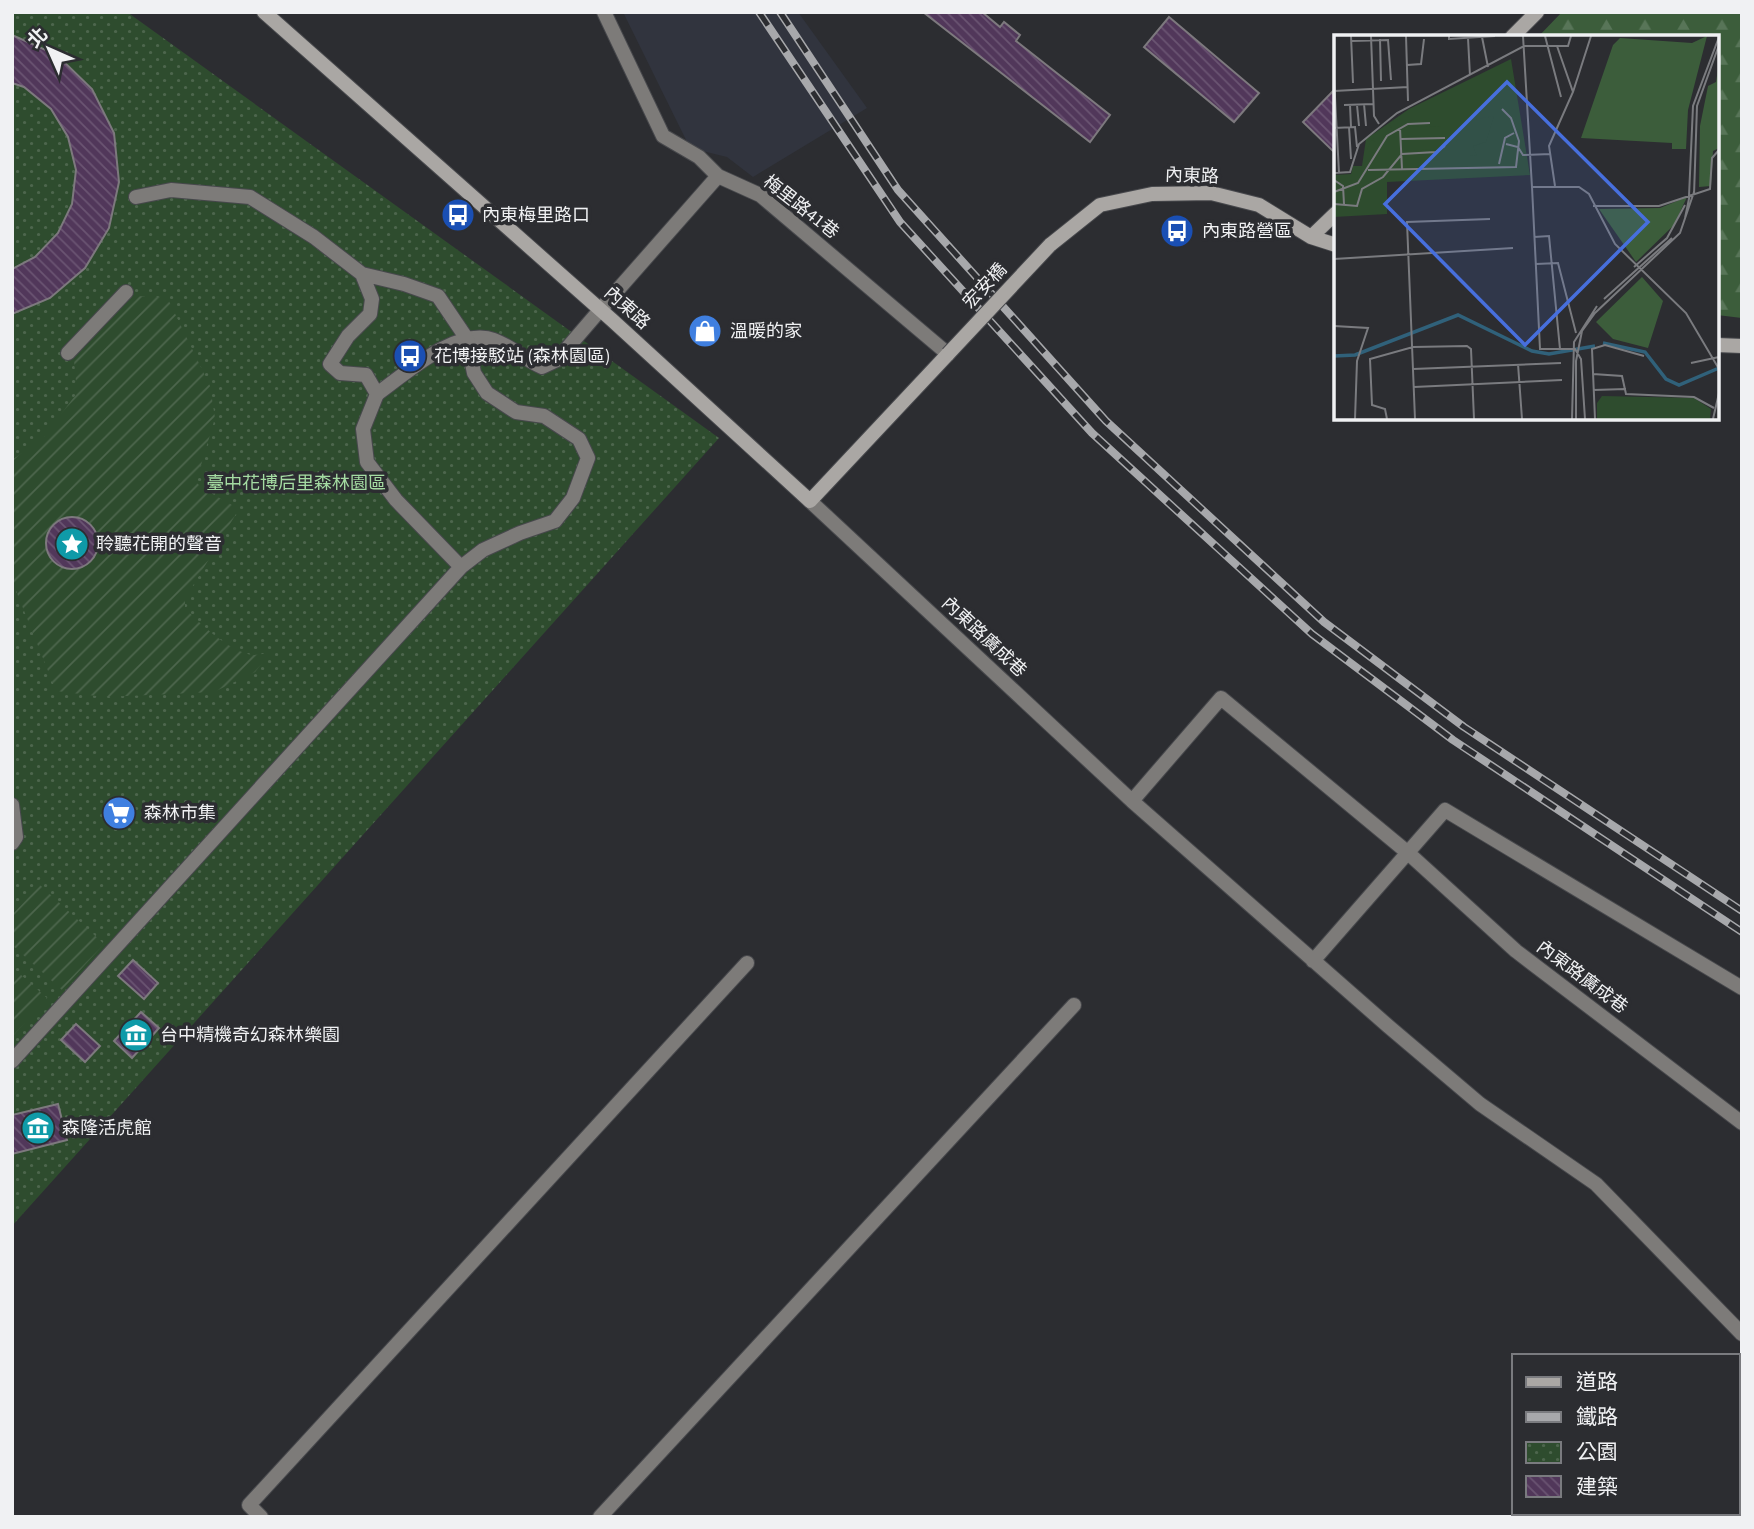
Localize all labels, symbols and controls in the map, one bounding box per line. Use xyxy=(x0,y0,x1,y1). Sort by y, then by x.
north arrow xyxy=(14,14,84,84)
text: 北 xyxy=(22,22,54,54)
inset map xyxy=(1334,35,1719,420)
street label: 內東路 xyxy=(1165,163,1219,189)
street label: 梅里路41巷 xyxy=(758,169,844,245)
bus stop icon: 內東梅里路口 xyxy=(439,196,477,234)
place label: 內東梅里路口 xyxy=(482,203,590,228)
bus stop icon: 內東路營區 xyxy=(1158,212,1196,250)
place label: 內東路營區 xyxy=(1202,219,1292,244)
street label: 宏安橋 xyxy=(957,258,1013,314)
street label: 內東路 xyxy=(599,281,655,335)
shop icon: 溫暖的家 xyxy=(686,312,724,350)
place label: 溫暖的家 xyxy=(730,319,802,344)
bus stop icon: 花博接駁站 (森林園區) xyxy=(391,337,429,375)
place label: 花博接駁站 (森林園區) xyxy=(434,344,611,369)
park label: 臺中花博后里森林園區 xyxy=(206,471,386,496)
place icon: 聆聽花開的聲音 xyxy=(53,525,91,563)
place label: 聆聽花開的聲音 xyxy=(96,532,222,557)
street label: 內東路廣成巷 xyxy=(936,591,1032,683)
supermarket icon: 森林市集 xyxy=(100,794,138,832)
place label: 森林市集 xyxy=(144,801,216,826)
street label: 內東路廣成巷 xyxy=(1531,935,1633,1019)
museum icon: 台中精機奇幻森林樂園 xyxy=(117,1016,155,1054)
place label: 台中精機奇幻森林樂園 xyxy=(160,1023,340,1048)
museum icon: 森隆活虎館 xyxy=(19,1109,57,1147)
place label: 森隆活虎館 xyxy=(62,1116,152,1141)
legend xyxy=(1512,1354,1740,1515)
text: 道路 xyxy=(1576,1367,1618,1397)
text: 鐵路 xyxy=(1576,1402,1618,1432)
text: 公園 xyxy=(1576,1437,1618,1467)
text: 建築 xyxy=(1576,1472,1618,1502)

